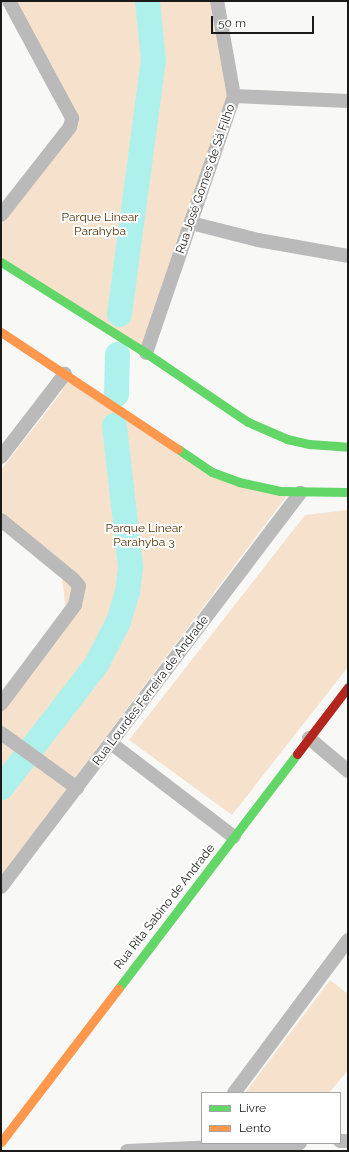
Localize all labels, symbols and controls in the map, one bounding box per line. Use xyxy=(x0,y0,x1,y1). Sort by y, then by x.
scale bar xyxy=(213,8,316,34)
text: 50 m xyxy=(218,16,246,30)
street label: Rua José Gomes de Sá Filho xyxy=(174,102,238,256)
park label: Parque Linear Parahyba xyxy=(61,211,139,239)
park label: Parque Linear Parahyba 3 xyxy=(105,522,183,550)
street label: Rua Lourdes Ferreira de Andrade xyxy=(90,613,212,769)
street label: Rua Rita Sabino de Andrade xyxy=(112,842,218,972)
legend xyxy=(201,1092,341,1144)
text: Livre xyxy=(239,1101,266,1115)
text: Lento xyxy=(239,1121,271,1135)

